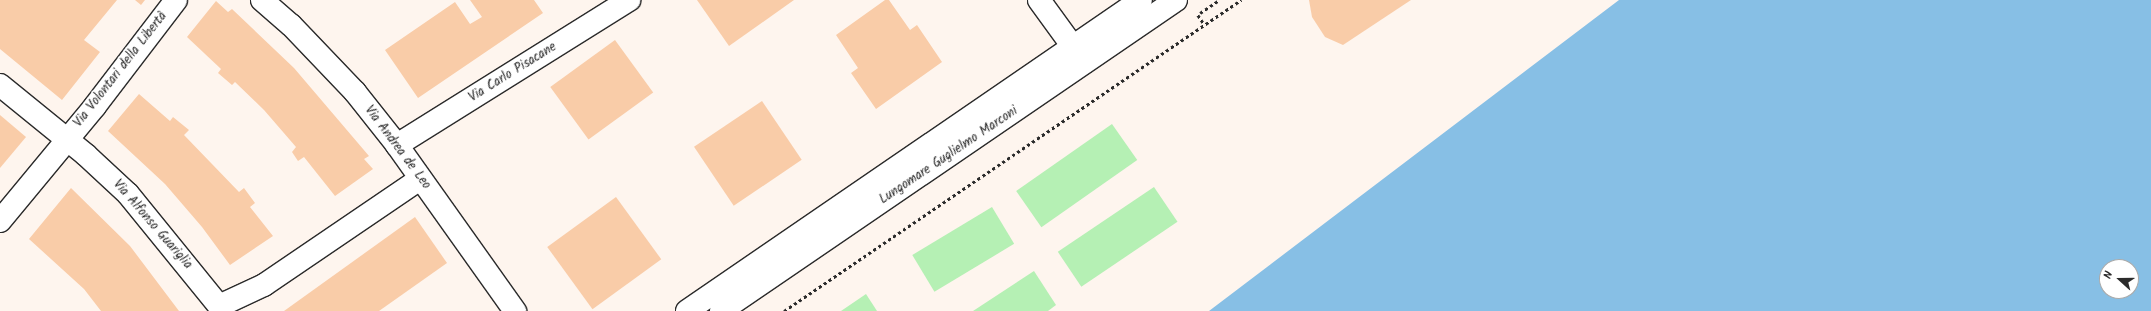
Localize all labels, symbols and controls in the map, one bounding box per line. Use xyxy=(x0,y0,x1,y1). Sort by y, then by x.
street label: Via Volontari della Libertà xyxy=(71,9,171,131)
street label: Via Carlo Pisacane xyxy=(466,40,560,106)
street label: Via Andrea de Leo xyxy=(361,103,433,193)
street label: Lungomare Guglielmo Marconi xyxy=(877,104,1021,208)
street label: Via Alfonso Guariglia xyxy=(109,177,195,273)
north arrow xyxy=(2099,259,2139,299)
text: N xyxy=(2099,269,2118,282)

